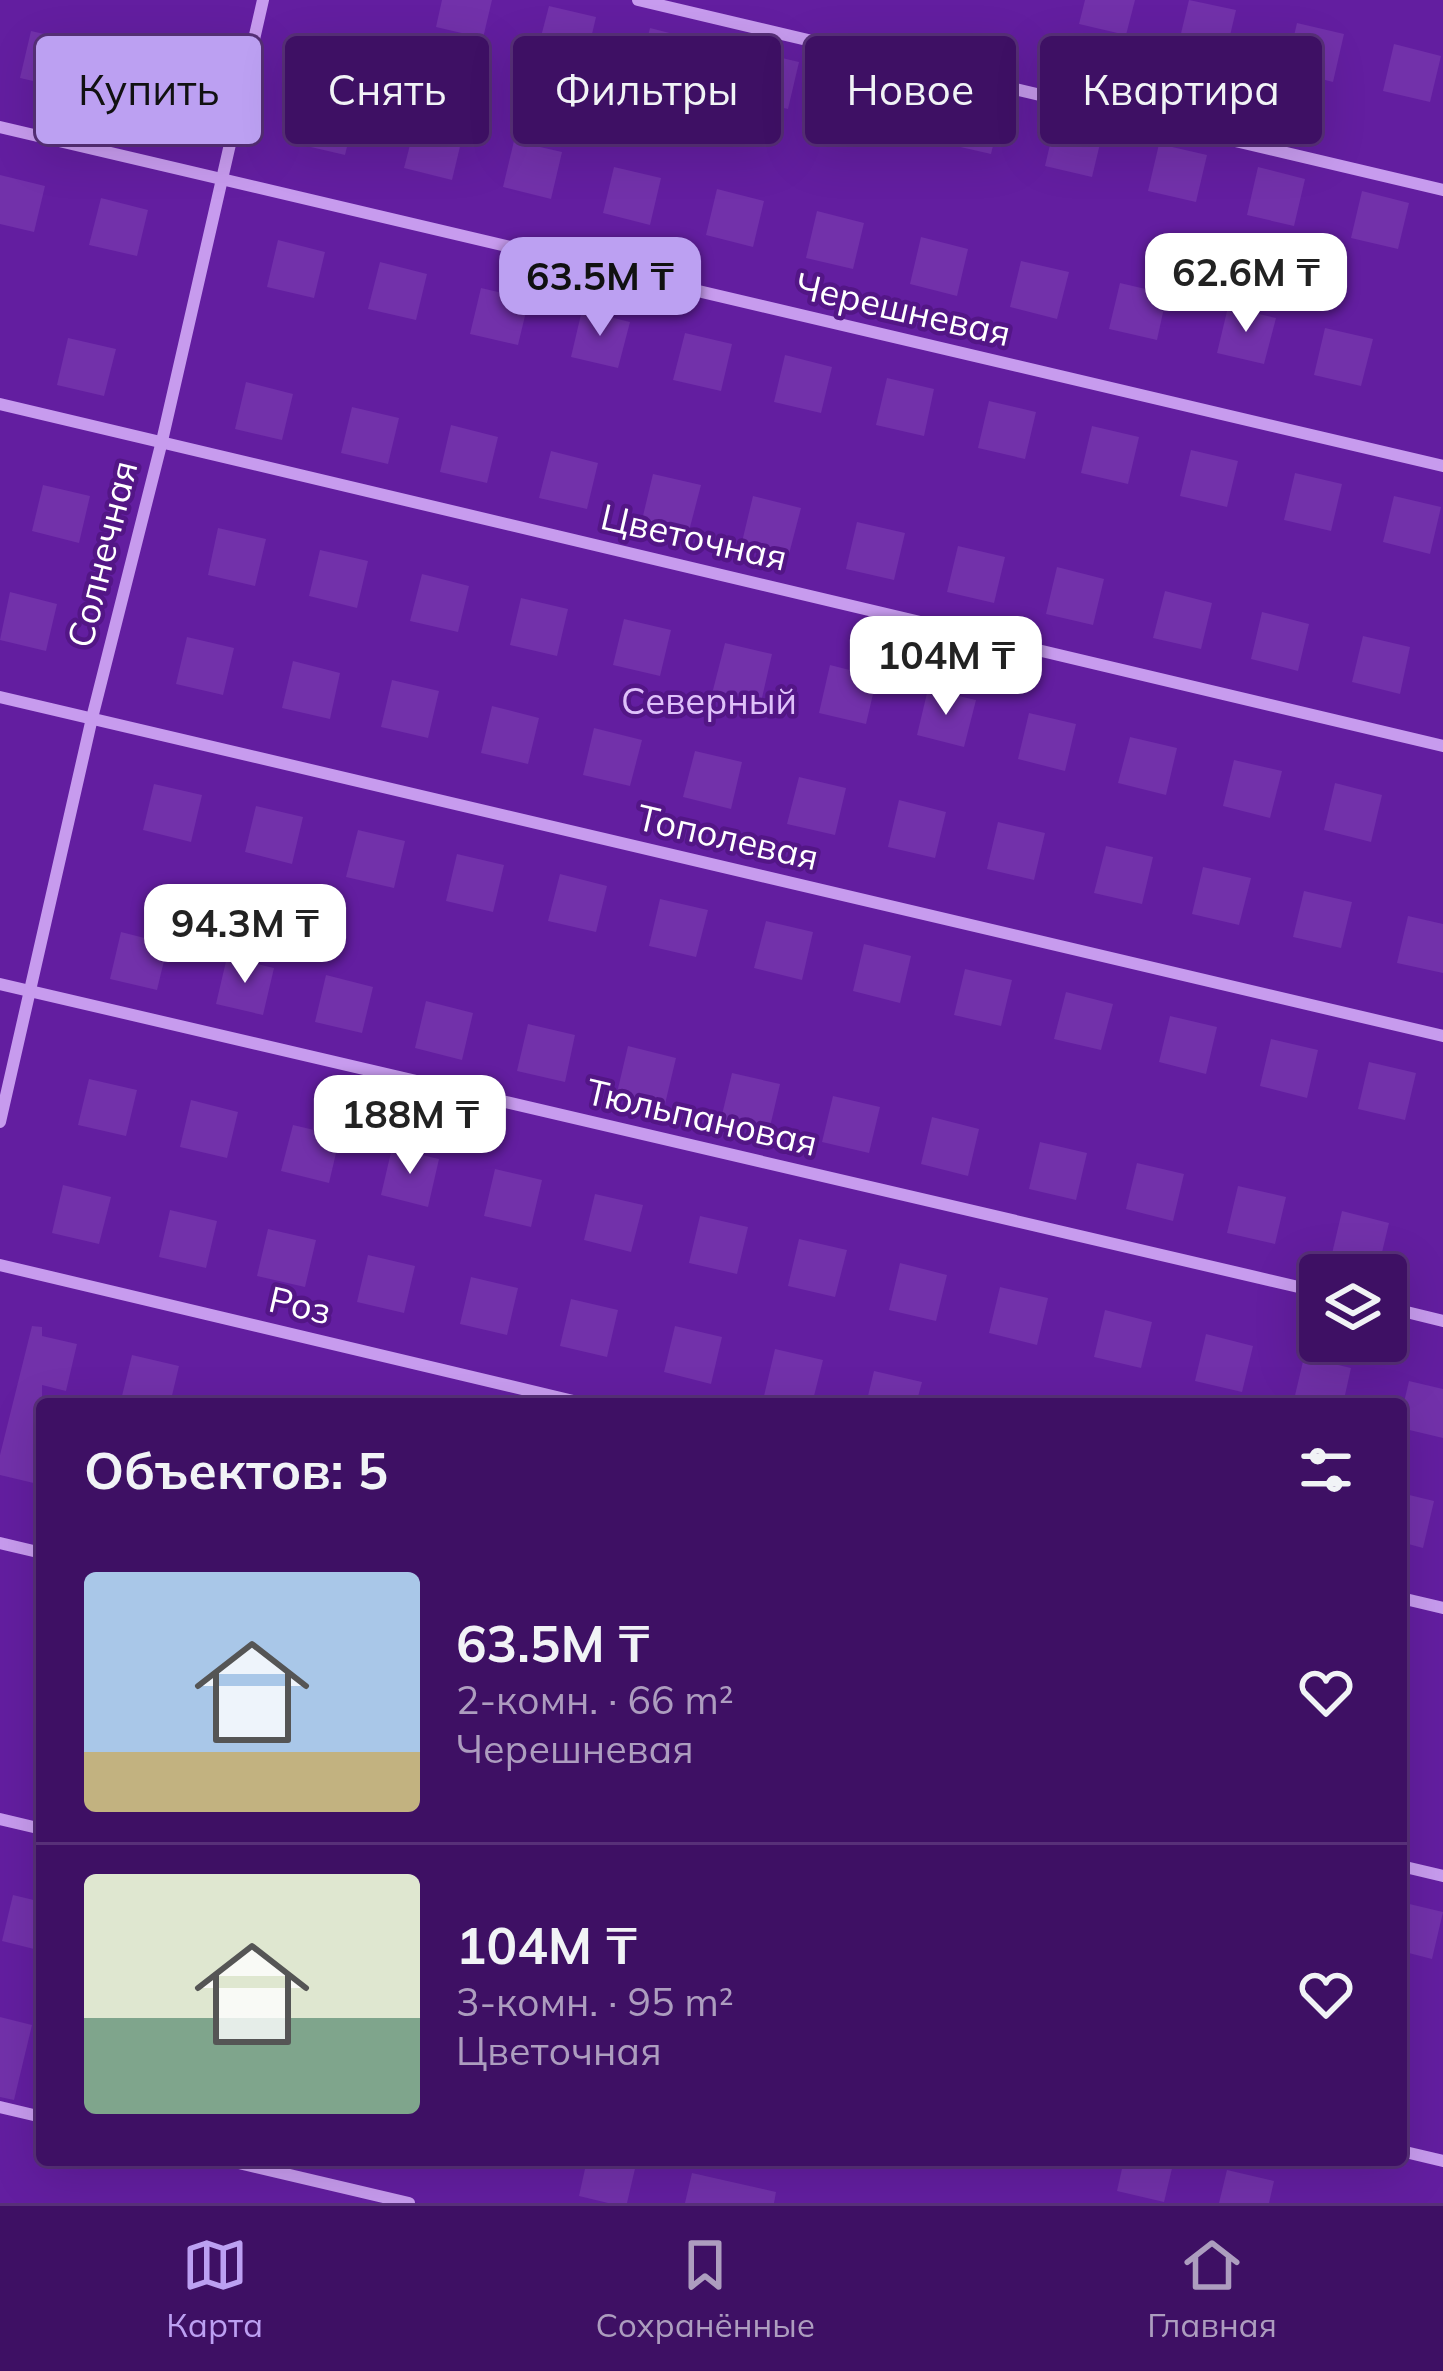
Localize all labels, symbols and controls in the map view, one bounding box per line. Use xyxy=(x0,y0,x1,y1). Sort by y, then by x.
chip: Купить xyxy=(36,36,261,144)
chip: Снять xyxy=(285,36,489,144)
chip: Фильтры xyxy=(513,36,781,144)
chip: Новое xyxy=(805,36,1016,144)
chip: Квартира xyxy=(1040,36,1322,144)
pin: 62.6M ₸ xyxy=(1135,233,1357,335)
pin: 63.5M ₸ xyxy=(489,237,711,339)
text: 62.6M ₸ xyxy=(1172,247,1320,296)
text: 63.5M ₸ xyxy=(526,251,674,300)
street label: Черешневая xyxy=(791,262,1015,355)
street label: Солнечная xyxy=(57,456,146,652)
street label: Цветочная xyxy=(597,493,792,580)
pin: 104M ₸ xyxy=(848,616,1044,718)
text: 104M ₸ xyxy=(877,630,1015,679)
park label: Северный xyxy=(621,678,797,723)
street label: Тополевая xyxy=(633,794,823,879)
pin: 94.3M ₸ xyxy=(134,884,356,986)
text: 94.3M ₸ xyxy=(171,898,319,947)
street label: Тюльпановая xyxy=(582,1068,822,1165)
pin: 188M ₸ xyxy=(312,1075,508,1177)
text: 188M ₸ xyxy=(341,1089,479,1138)
map controls xyxy=(1299,1254,1407,1362)
button: layers xyxy=(1299,1254,1407,1362)
street label: Роз xyxy=(265,1276,335,1333)
icon: filters xyxy=(1293,1437,1359,1503)
text: Объектов: 5 xyxy=(84,1438,388,1502)
text: 63.5M ₸ xyxy=(456,1611,649,1675)
icon: home xyxy=(180,1620,324,1764)
icon: heart xyxy=(1293,1659,1359,1725)
text: 2-комн. · 66 m² xyxy=(456,1675,734,1724)
text: Черешневая xyxy=(456,1724,694,1773)
text: 104M ₸ xyxy=(456,1913,637,1977)
icon: home xyxy=(180,1922,324,2066)
icon: heart xyxy=(1293,1961,1359,2027)
text: 3-комн. · 95 m² xyxy=(456,1977,734,2026)
text: Цветочная xyxy=(456,2026,662,2075)
tab: Карта xyxy=(166,2232,263,2345)
tab: Сохранённые xyxy=(595,2232,815,2345)
tab: Главная xyxy=(1147,2232,1277,2345)

